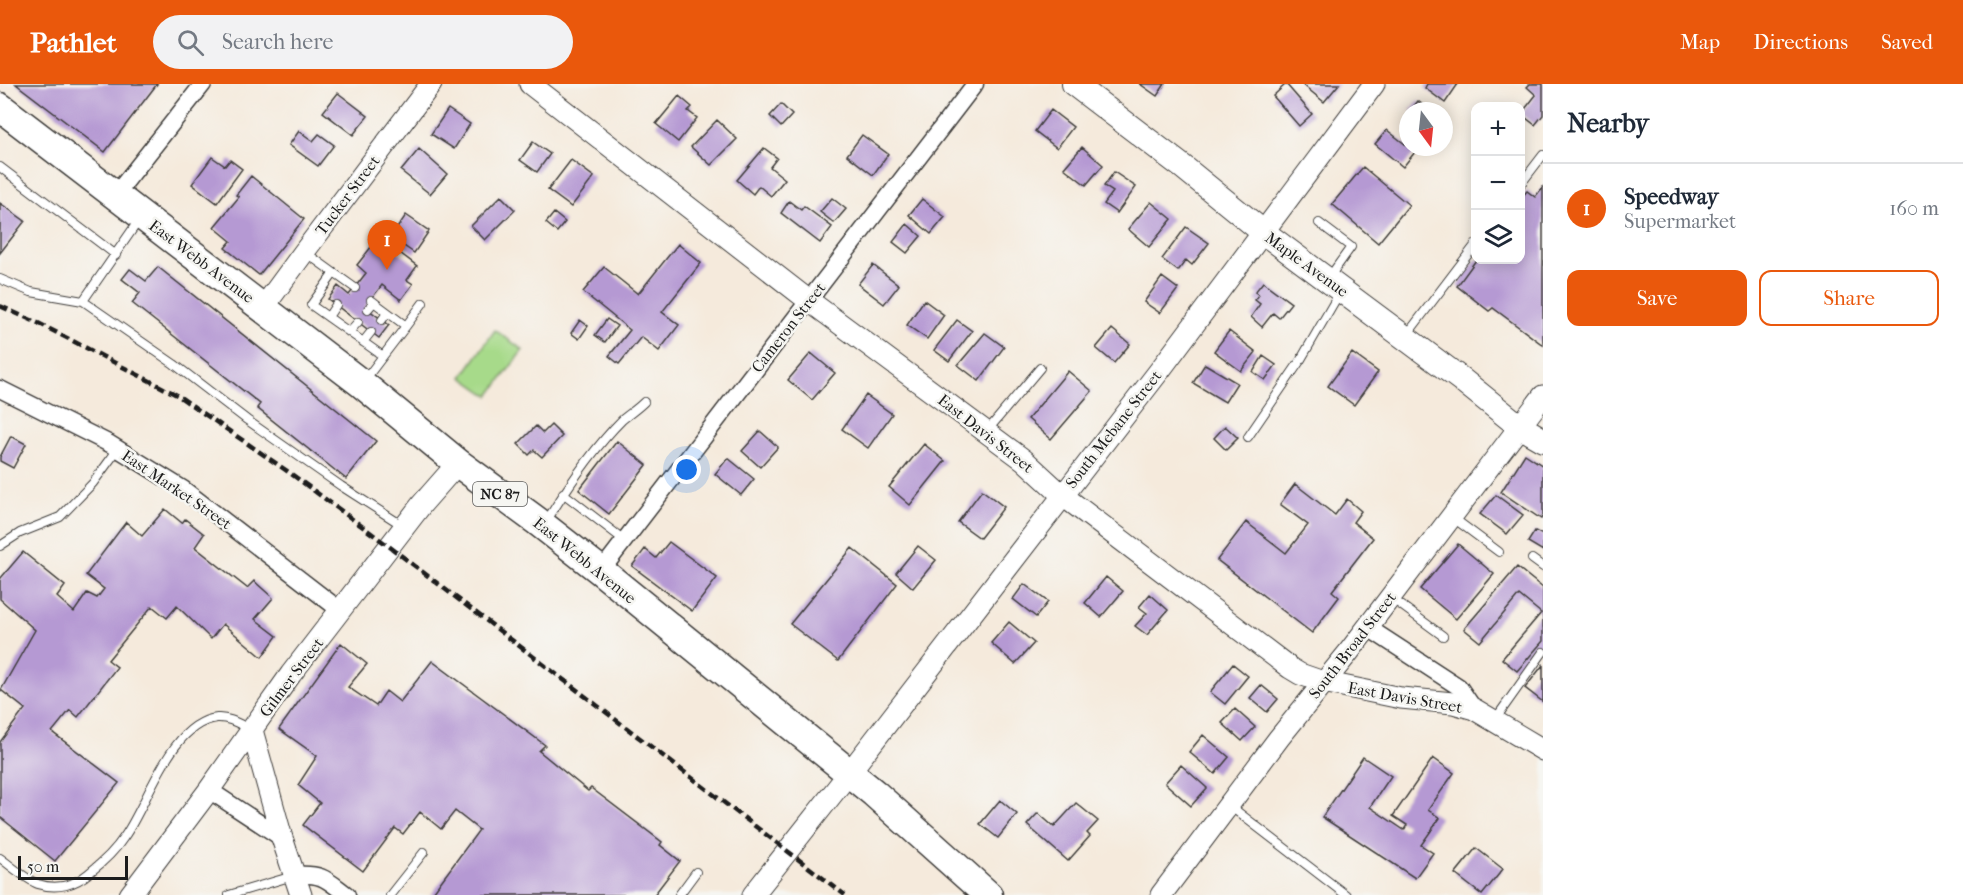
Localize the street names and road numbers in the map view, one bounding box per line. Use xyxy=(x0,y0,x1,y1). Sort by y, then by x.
street label: Tucker Street xyxy=(311,152,384,239)
street label: East Webb Avenue xyxy=(145,216,258,307)
street label: Maple Avenue xyxy=(1262,228,1352,301)
street label: Cameron Street xyxy=(747,278,830,376)
street label: South Mebane Street xyxy=(1061,366,1165,492)
street label: East Davis Street xyxy=(934,390,1037,477)
street label: East Market Street xyxy=(118,446,235,533)
road number: NC 87 xyxy=(473,482,527,506)
street label: East Webb Avenue xyxy=(530,513,640,608)
street label: South Broad Street xyxy=(1305,588,1400,703)
street label: Gilmer Street xyxy=(255,634,327,721)
street label: East Davis Street xyxy=(1346,678,1464,717)

